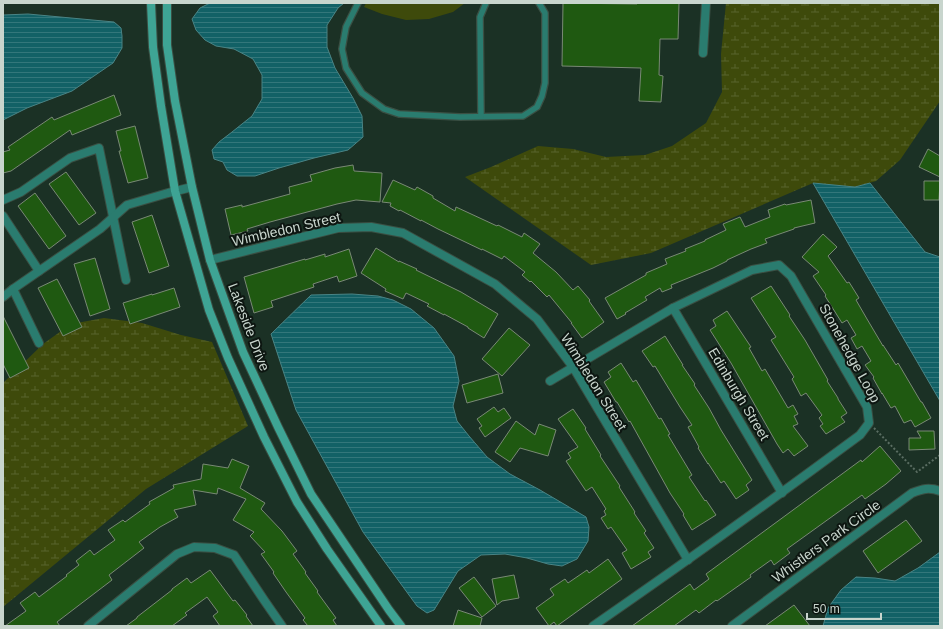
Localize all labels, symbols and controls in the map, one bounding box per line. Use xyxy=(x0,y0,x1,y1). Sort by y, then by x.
street label: Wimbledon Street xyxy=(230,209,342,249)
street label: Lakeside Drive xyxy=(225,281,273,373)
street label: Stonehedge Loop xyxy=(816,301,884,405)
street label: Wimbledon Street xyxy=(558,331,630,434)
street label: Edinburgh Street xyxy=(705,345,773,443)
street label: Whistlers Park Circle xyxy=(769,496,883,586)
scale bar xyxy=(807,595,881,621)
text: 50 m xyxy=(813,602,840,616)

